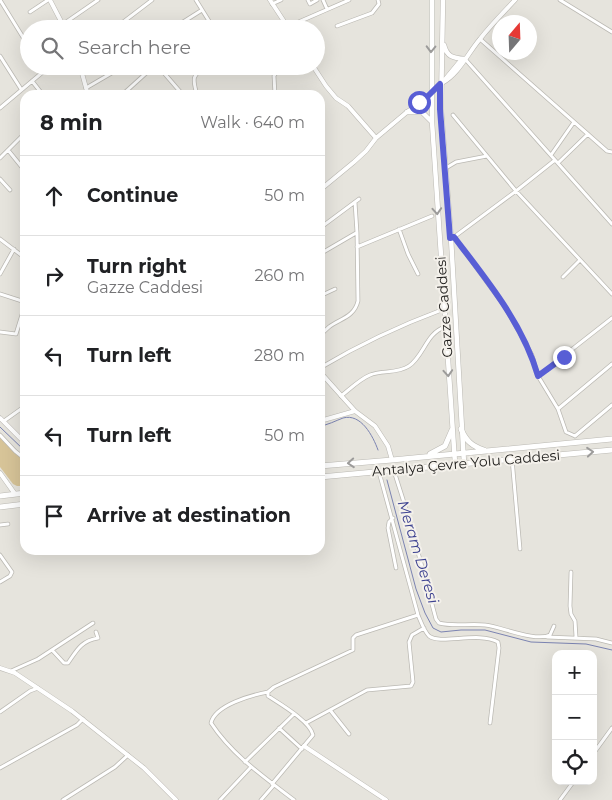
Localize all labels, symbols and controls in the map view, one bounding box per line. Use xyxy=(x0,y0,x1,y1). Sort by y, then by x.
north arrow xyxy=(492,15,537,60)
search box xyxy=(20,20,325,75)
icon: search xyxy=(38,34,66,62)
text: Search here xyxy=(78,36,191,59)
one-way arrow xyxy=(426,45,437,53)
route start xyxy=(408,91,431,114)
text: 8 min xyxy=(40,110,103,135)
text: Walk · 640 m xyxy=(200,113,305,132)
icon: ahead xyxy=(40,182,68,210)
text: Continue xyxy=(87,184,178,207)
text: 50 m xyxy=(264,186,305,205)
one-way arrow xyxy=(432,207,443,215)
text: Turn right xyxy=(87,255,187,278)
street label: Gazze Caddesi xyxy=(431,256,457,358)
icon: right xyxy=(40,262,68,290)
text: 260 m xyxy=(254,266,305,285)
text: Gazze Caddesi xyxy=(87,278,203,297)
icon: left xyxy=(40,342,68,370)
text: Turn left xyxy=(87,344,172,367)
text: 280 m xyxy=(254,346,305,365)
route end xyxy=(553,346,576,369)
one-way arrow xyxy=(443,369,454,377)
icon: left xyxy=(40,422,68,450)
text: Turn left xyxy=(87,424,172,447)
text: 50 m xyxy=(264,426,305,445)
street label: Antalya Çevre Yolu Caddesi xyxy=(371,446,561,480)
one-way arrow xyxy=(587,446,595,457)
one-way arrow xyxy=(347,458,355,469)
water label: Meram Deresi xyxy=(394,498,443,607)
icon: arrive xyxy=(40,502,68,530)
text: Arrive at destination xyxy=(87,504,291,527)
map controls xyxy=(552,650,597,785)
button: + xyxy=(552,650,597,695)
button: − xyxy=(552,695,597,740)
button: locate xyxy=(552,740,597,785)

